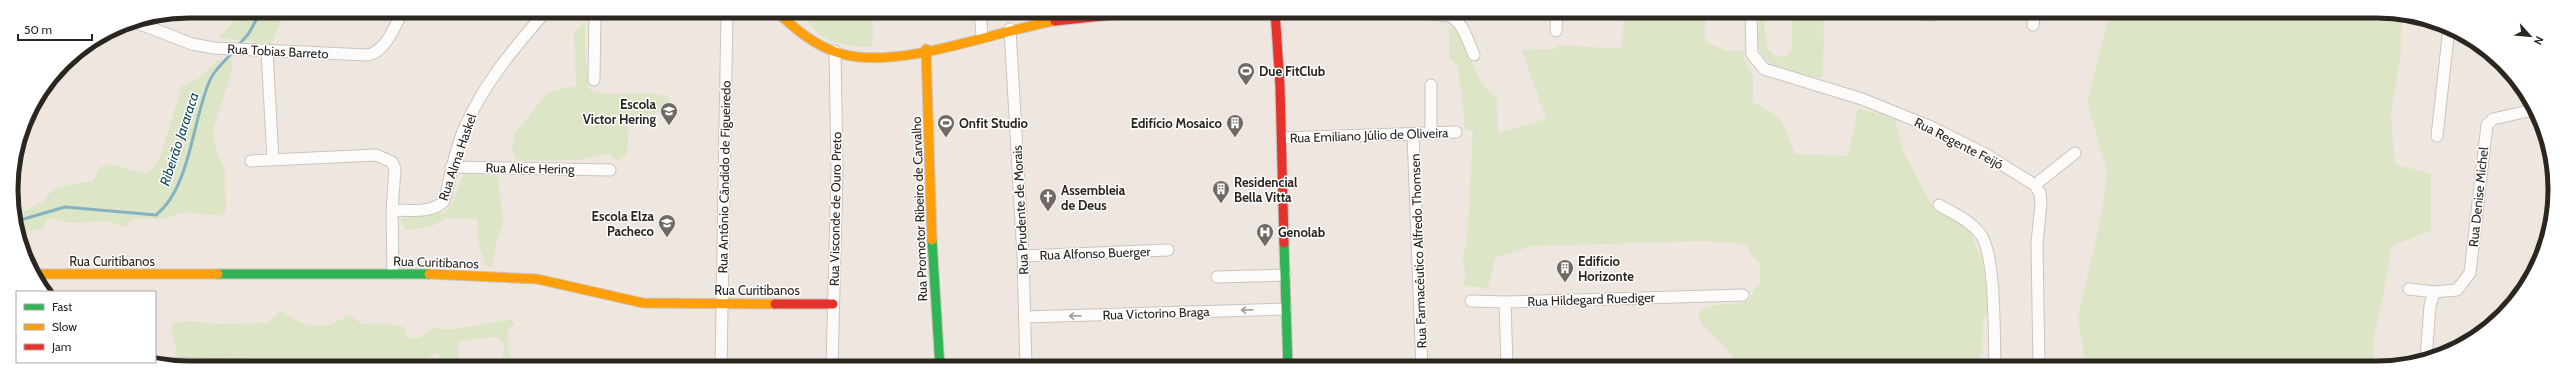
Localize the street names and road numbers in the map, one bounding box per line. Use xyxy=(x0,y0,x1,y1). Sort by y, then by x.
street label: Rua Tobias Barreto xyxy=(227,40,329,62)
street label: Rua Antônio Cândido de Figueiredo xyxy=(714,80,734,274)
street label: Rua Alma Haskel xyxy=(435,111,479,203)
street label: Rua Regente Feijó xyxy=(1911,114,2006,173)
street label: Rua Promotor Ribeiro de Carvalho xyxy=(908,116,930,302)
street label: Rua Emiliano Júlio de Oliveira xyxy=(1289,124,1449,146)
street label: Rua Visconde de Ouro Preto xyxy=(826,132,844,286)
street label: Rua Prudente de Morais xyxy=(1009,144,1031,275)
street label: Rua Denise Michel xyxy=(2465,146,2491,248)
street label: Rua Farmacêutico Alfredo Thomsen xyxy=(1407,153,1429,349)
street label: Rua Alice Hering xyxy=(485,159,575,177)
street label: Rua Alfonso Buerger xyxy=(1039,243,1152,263)
street label: Rua Curitibanos xyxy=(69,253,155,269)
street label: Rua Curitibanos xyxy=(393,253,480,272)
street label: Rua Curitibanos xyxy=(714,282,800,298)
street label: Rua Hildegard Ruediger xyxy=(1527,289,1656,309)
street label: Rua Victorino Braga xyxy=(1102,303,1211,323)

